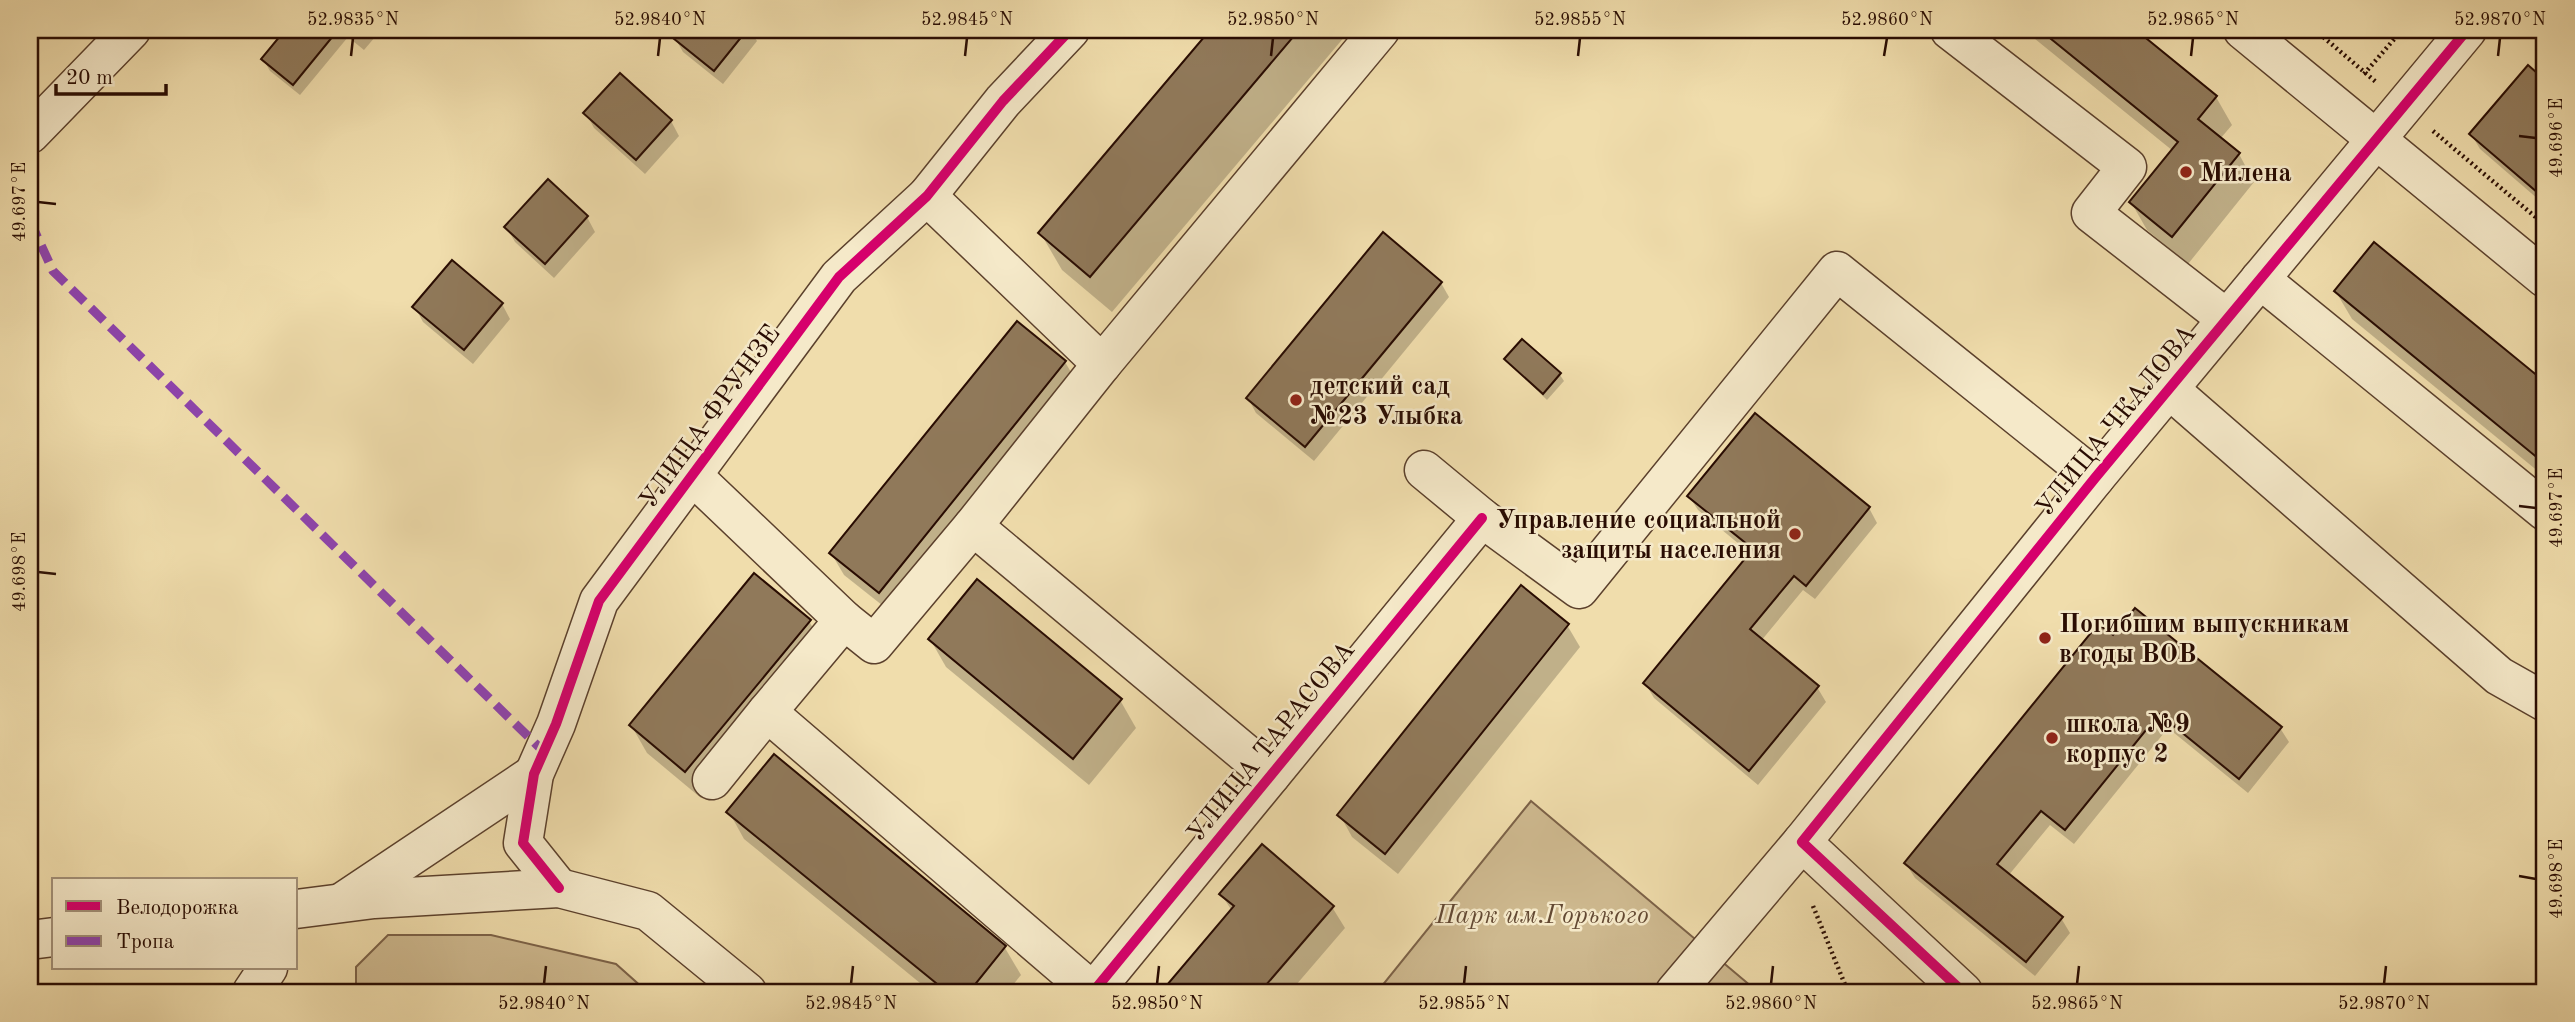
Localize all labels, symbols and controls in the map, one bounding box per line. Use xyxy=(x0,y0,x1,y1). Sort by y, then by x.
text: 52.9835°N xyxy=(307,11,399,29)
text: 52.9840°N xyxy=(614,11,706,29)
text: 52.9845°N xyxy=(921,11,1013,29)
text: 52.9850°N xyxy=(1227,11,1319,29)
text: 52.9855°N xyxy=(1534,11,1626,29)
text: 52.9860°N xyxy=(1841,11,1933,29)
text: 52.9865°N xyxy=(2147,11,2239,29)
text: 52.9870°N xyxy=(2454,11,2546,29)
scale bar xyxy=(56,52,166,96)
text: 20 m xyxy=(66,68,113,89)
text: 49.696°E xyxy=(2548,98,2566,178)
place label: Милена xyxy=(2200,161,2292,187)
text: 49.697°E xyxy=(11,162,29,242)
marker: Милена xyxy=(2178,164,2194,180)
street label: УЛИЦА ФРУНЗЕ xyxy=(636,321,786,514)
street label: УЛИЦА ЧКАЛОВА xyxy=(2032,321,2202,522)
place label: детский сад №23 Улыбка xyxy=(1310,374,1463,430)
marker: детский сад №23 Улыбка xyxy=(1288,392,1304,408)
text: 49.697°E xyxy=(2548,468,2566,548)
place label: Управление социальной защиты населения xyxy=(1496,508,1781,564)
marker: Управление социальной защиты населения xyxy=(1787,526,1803,542)
text: 49.698°E xyxy=(11,532,29,612)
place label: Погибшим выпускникам в годы ВОВ xyxy=(2059,612,2349,668)
marker: Погибшим выпускникам в годы ВОВ xyxy=(2037,630,2053,646)
street label: УЛИЦА ТАРАСОВА xyxy=(1183,637,1360,847)
place label: школа №9 корпус 2 xyxy=(2066,712,2190,768)
marker: школа №9 корпус 2 xyxy=(2044,730,2060,746)
text: 49.698°E xyxy=(2548,839,2566,919)
legend xyxy=(52,878,298,970)
text: Велодорожка xyxy=(116,898,239,919)
park label: Парк им.Горького xyxy=(1434,903,1649,929)
text: Тропа xyxy=(116,932,174,953)
text: 52.9840°N xyxy=(498,995,590,1013)
text: 52.9845°N xyxy=(805,995,897,1013)
text: 52.9850°N xyxy=(1111,995,1203,1013)
text: 52.9855°N xyxy=(1418,995,1510,1013)
text: 52.9860°N xyxy=(1725,995,1817,1013)
text: 52.9865°N xyxy=(2031,995,2123,1013)
text: 52.9870°N xyxy=(2338,995,2430,1013)

